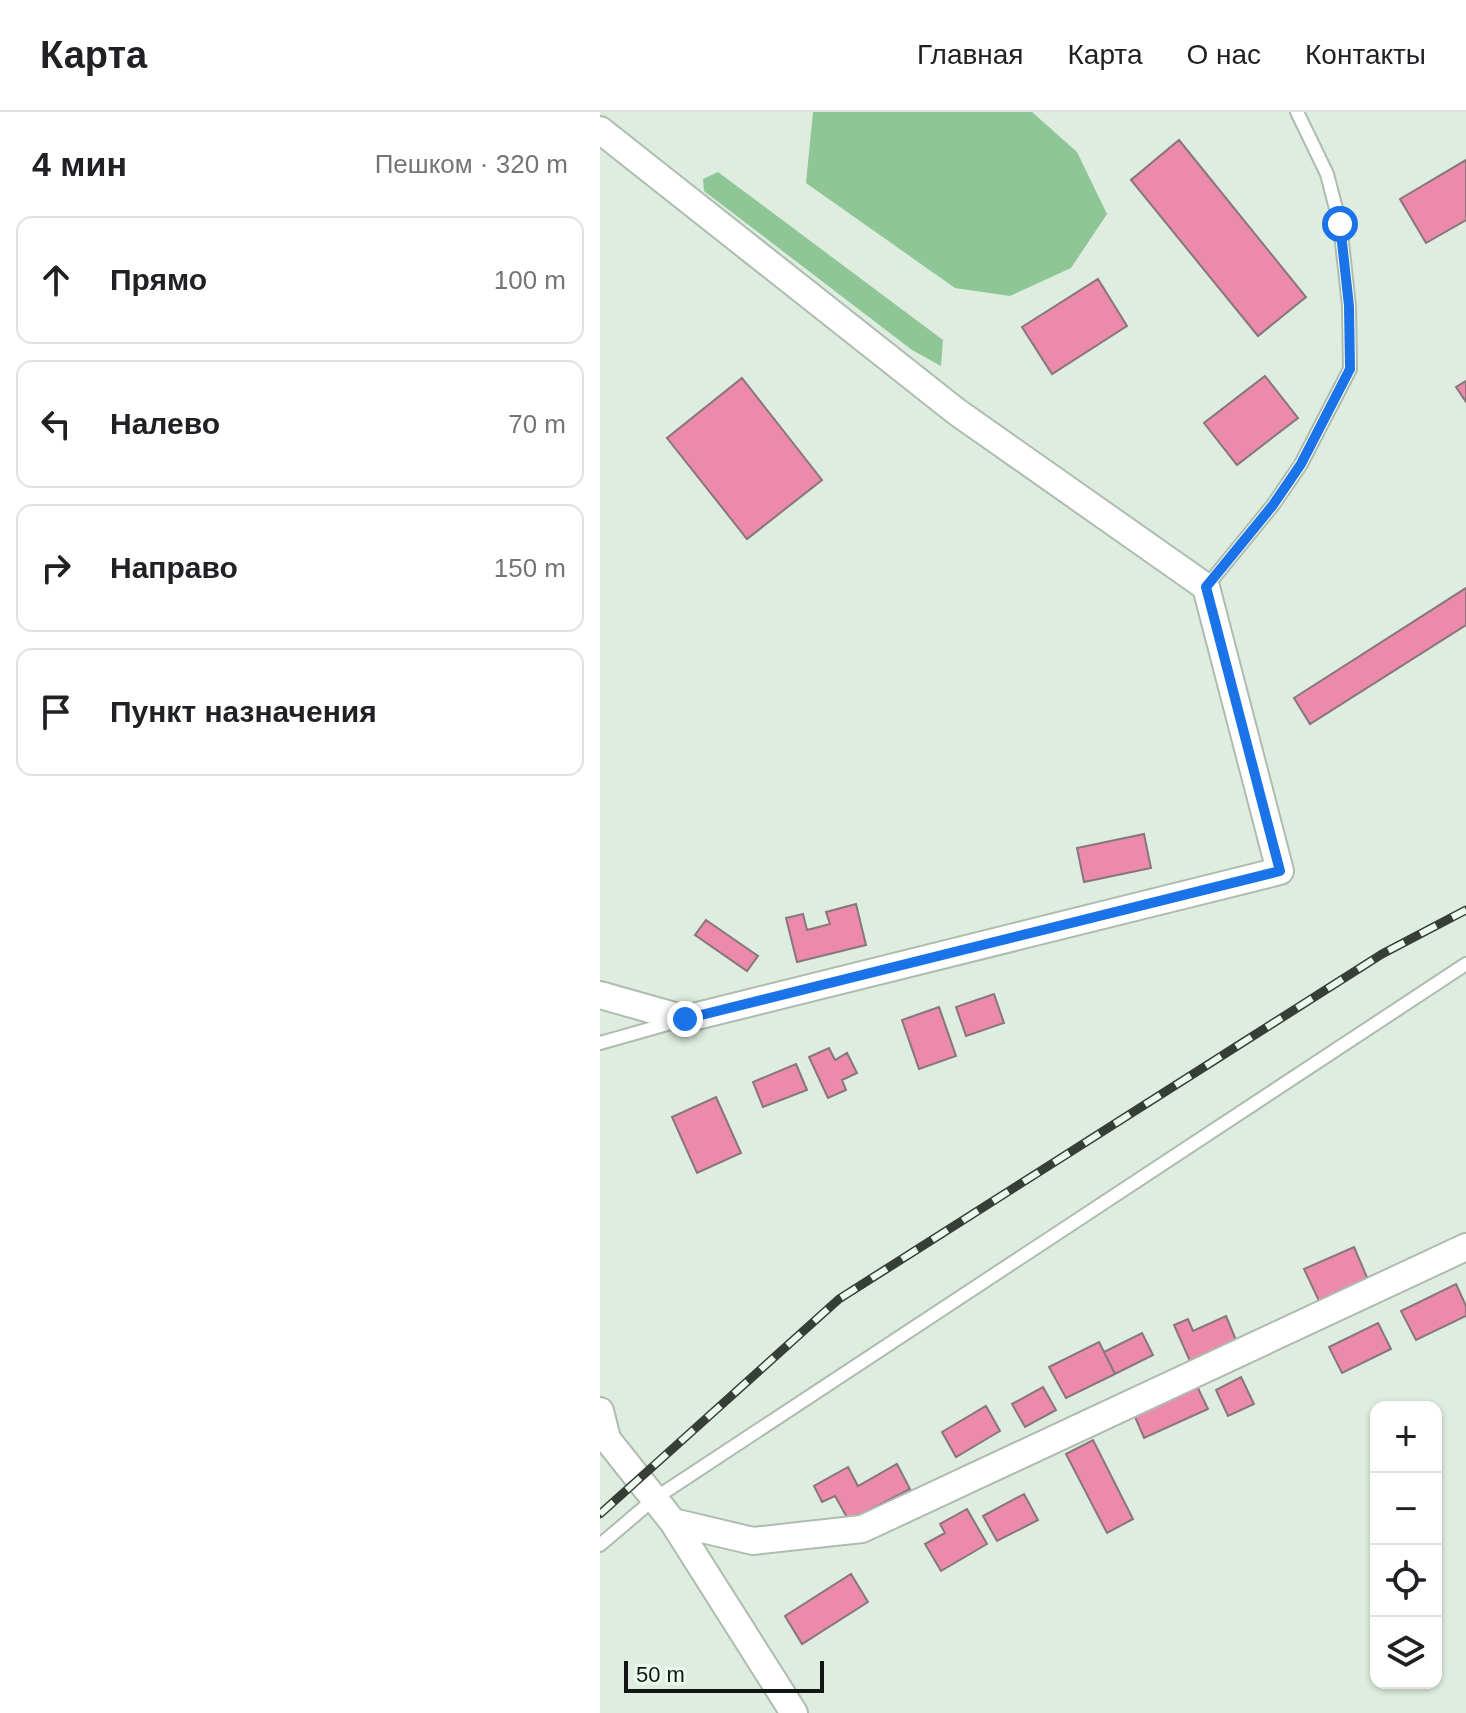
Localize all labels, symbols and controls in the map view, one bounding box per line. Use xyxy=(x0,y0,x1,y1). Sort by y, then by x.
text: Карта xyxy=(40,34,147,76)
text: Главная xyxy=(917,39,1024,70)
text: Карта xyxy=(1068,39,1142,70)
text: О нас xyxy=(1186,39,1261,70)
text: Контакты xyxy=(1305,39,1426,70)
text: 4 мин xyxy=(32,145,127,183)
text: Пешком · 320 m xyxy=(375,149,568,179)
route start xyxy=(1322,206,1358,242)
icon: ahead xyxy=(34,258,78,302)
text: Прямо xyxy=(110,263,207,296)
text: 100 m xyxy=(494,265,566,295)
icon: left xyxy=(34,402,78,446)
text: Налево xyxy=(110,407,220,440)
text: 70 m xyxy=(508,409,566,439)
icon: right xyxy=(34,546,78,590)
text: Направо xyxy=(110,551,238,584)
text: 150 m xyxy=(494,553,566,583)
icon: arrive xyxy=(34,690,78,734)
text: Пункт назначения xyxy=(110,695,377,728)
route end xyxy=(667,1001,703,1037)
map controls xyxy=(1370,1401,1442,1689)
button: + xyxy=(1370,1401,1442,1473)
button: − xyxy=(1370,1473,1442,1545)
button: locate xyxy=(1370,1545,1442,1617)
button: layers xyxy=(1370,1617,1442,1689)
scale bar xyxy=(624,1657,824,1693)
text: 50 m xyxy=(636,1662,685,1687)

